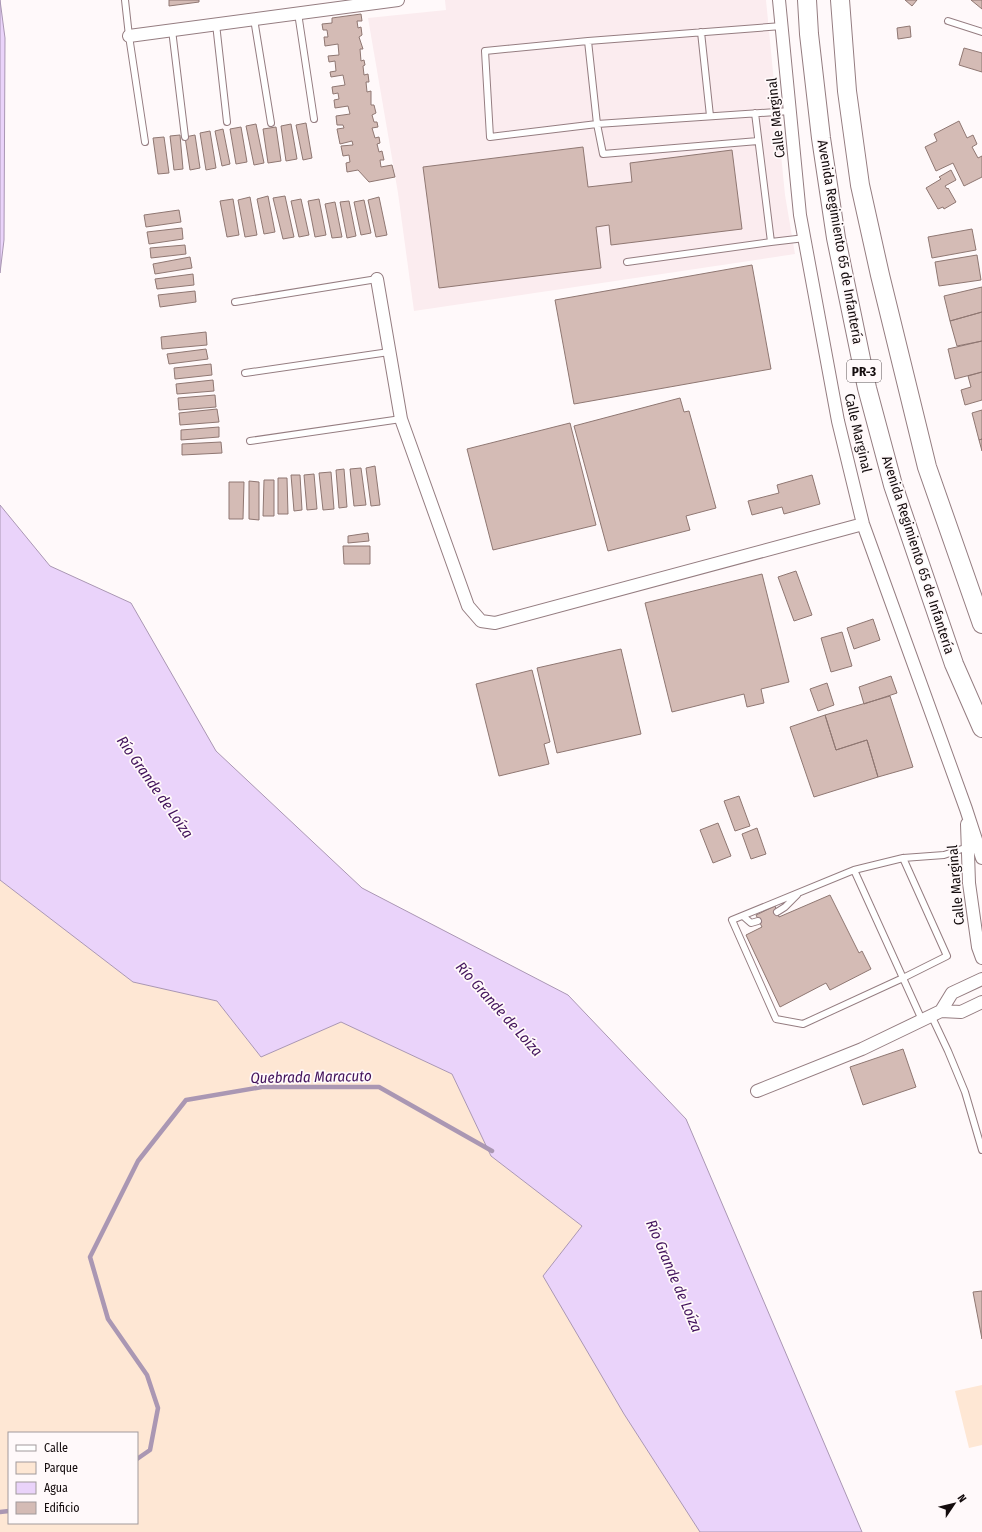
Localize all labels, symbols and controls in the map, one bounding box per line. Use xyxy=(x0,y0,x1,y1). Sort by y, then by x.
street label: Calle Marginal xyxy=(763,77,789,159)
street label: Avenida Regimiento 65 de Infantería xyxy=(814,138,866,346)
road number: PR-3 xyxy=(847,360,881,382)
street label: Calle Marginal xyxy=(841,392,875,474)
street label: Avenida Regimiento 65 de Infantería xyxy=(878,454,958,656)
water label: Río Grande de Loíza xyxy=(113,732,197,842)
street label: Calle Marginal xyxy=(944,844,968,926)
water label: Río Grande de Loíza xyxy=(452,958,546,1060)
water label: Quebrada Maracuto xyxy=(250,1067,372,1087)
water label: Río Grande de Loíza xyxy=(642,1217,706,1335)
legend xyxy=(8,1432,138,1524)
text: Calle xyxy=(44,1441,68,1455)
text: Parque xyxy=(44,1461,78,1475)
text: Agua xyxy=(44,1481,68,1495)
north arrow xyxy=(934,1484,974,1524)
text: N xyxy=(955,1492,969,1505)
text: Edificio xyxy=(44,1501,80,1515)

